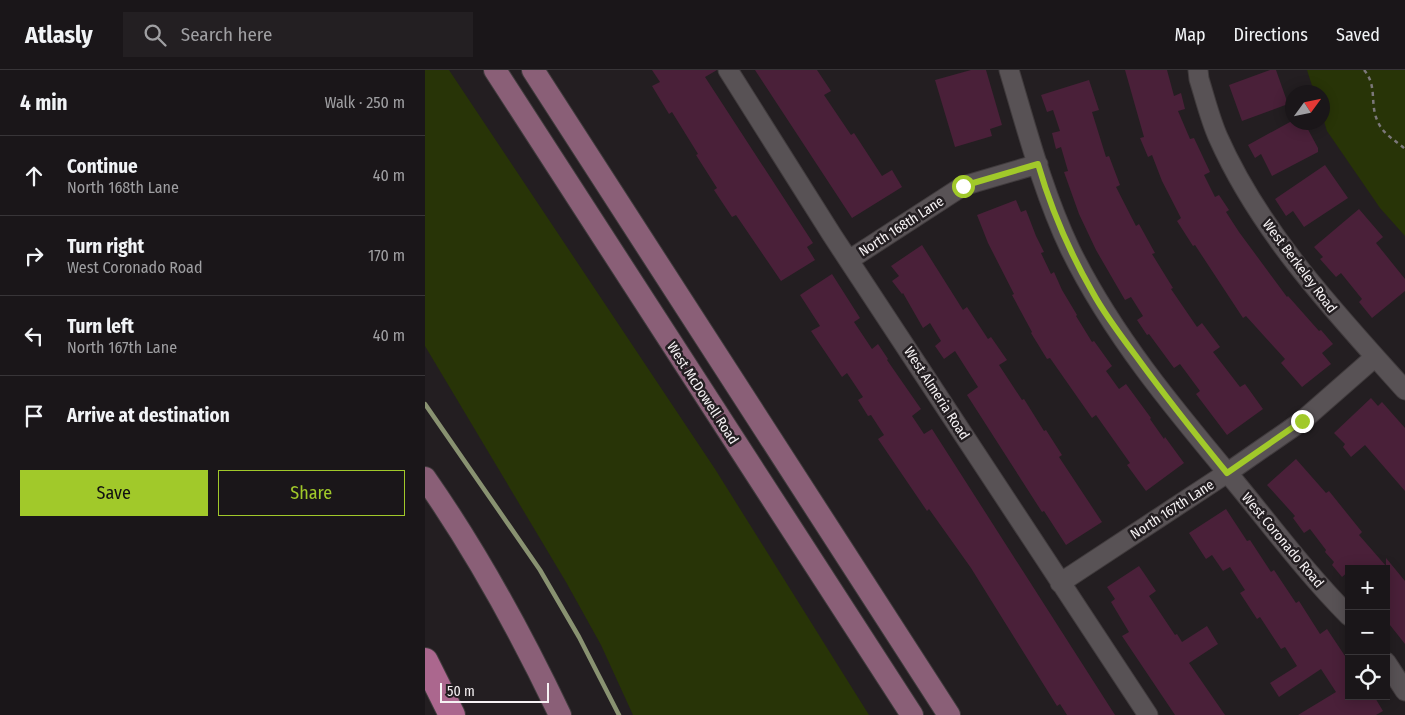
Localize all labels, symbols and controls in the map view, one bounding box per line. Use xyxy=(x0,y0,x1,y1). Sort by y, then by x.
search box xyxy=(123,12,473,57)
text: Atlasly xyxy=(25,21,93,49)
icon: search xyxy=(141,21,169,49)
text: Search here xyxy=(181,23,272,46)
text: Map xyxy=(1174,24,1206,46)
text: Directions xyxy=(1234,24,1308,46)
text: Saved xyxy=(1336,24,1380,46)
north arrow xyxy=(1285,85,1330,130)
text: 4 min xyxy=(20,90,68,116)
text: Walk · 250 m xyxy=(324,93,405,112)
text: Continue xyxy=(67,155,138,178)
icon: ahead xyxy=(20,162,48,190)
text: 40 m xyxy=(373,166,405,185)
route start xyxy=(952,175,975,198)
text: North 168th Lane xyxy=(67,178,179,197)
street label: North 168th Lane xyxy=(856,193,947,260)
street label: West Berkeley Road xyxy=(1259,216,1340,317)
text: Turn right xyxy=(67,235,144,258)
icon: right xyxy=(20,242,48,270)
text: 170 m xyxy=(368,246,405,265)
text: West Coronado Road xyxy=(67,258,203,277)
text: Turn left xyxy=(67,315,134,338)
icon: left xyxy=(20,322,48,350)
text: 40 m xyxy=(373,326,405,345)
text: North 167th Lane xyxy=(67,338,177,357)
street label: West McDowell Road xyxy=(663,339,742,448)
street label: West Almeria Road xyxy=(900,344,973,443)
icon: arrive xyxy=(20,402,48,430)
text: Arrive at destination xyxy=(67,404,230,427)
route end xyxy=(1291,410,1314,433)
button: Save xyxy=(20,470,208,516)
button: Share xyxy=(218,470,405,516)
street label: North 167th Lane xyxy=(1127,476,1217,543)
street label: West Coronado Road xyxy=(1238,489,1327,591)
map controls xyxy=(1345,565,1390,700)
button: + xyxy=(1345,565,1390,610)
button: − xyxy=(1345,610,1390,655)
button: locate xyxy=(1345,655,1390,700)
scale bar xyxy=(440,680,549,703)
text: 50 m xyxy=(447,683,475,700)

